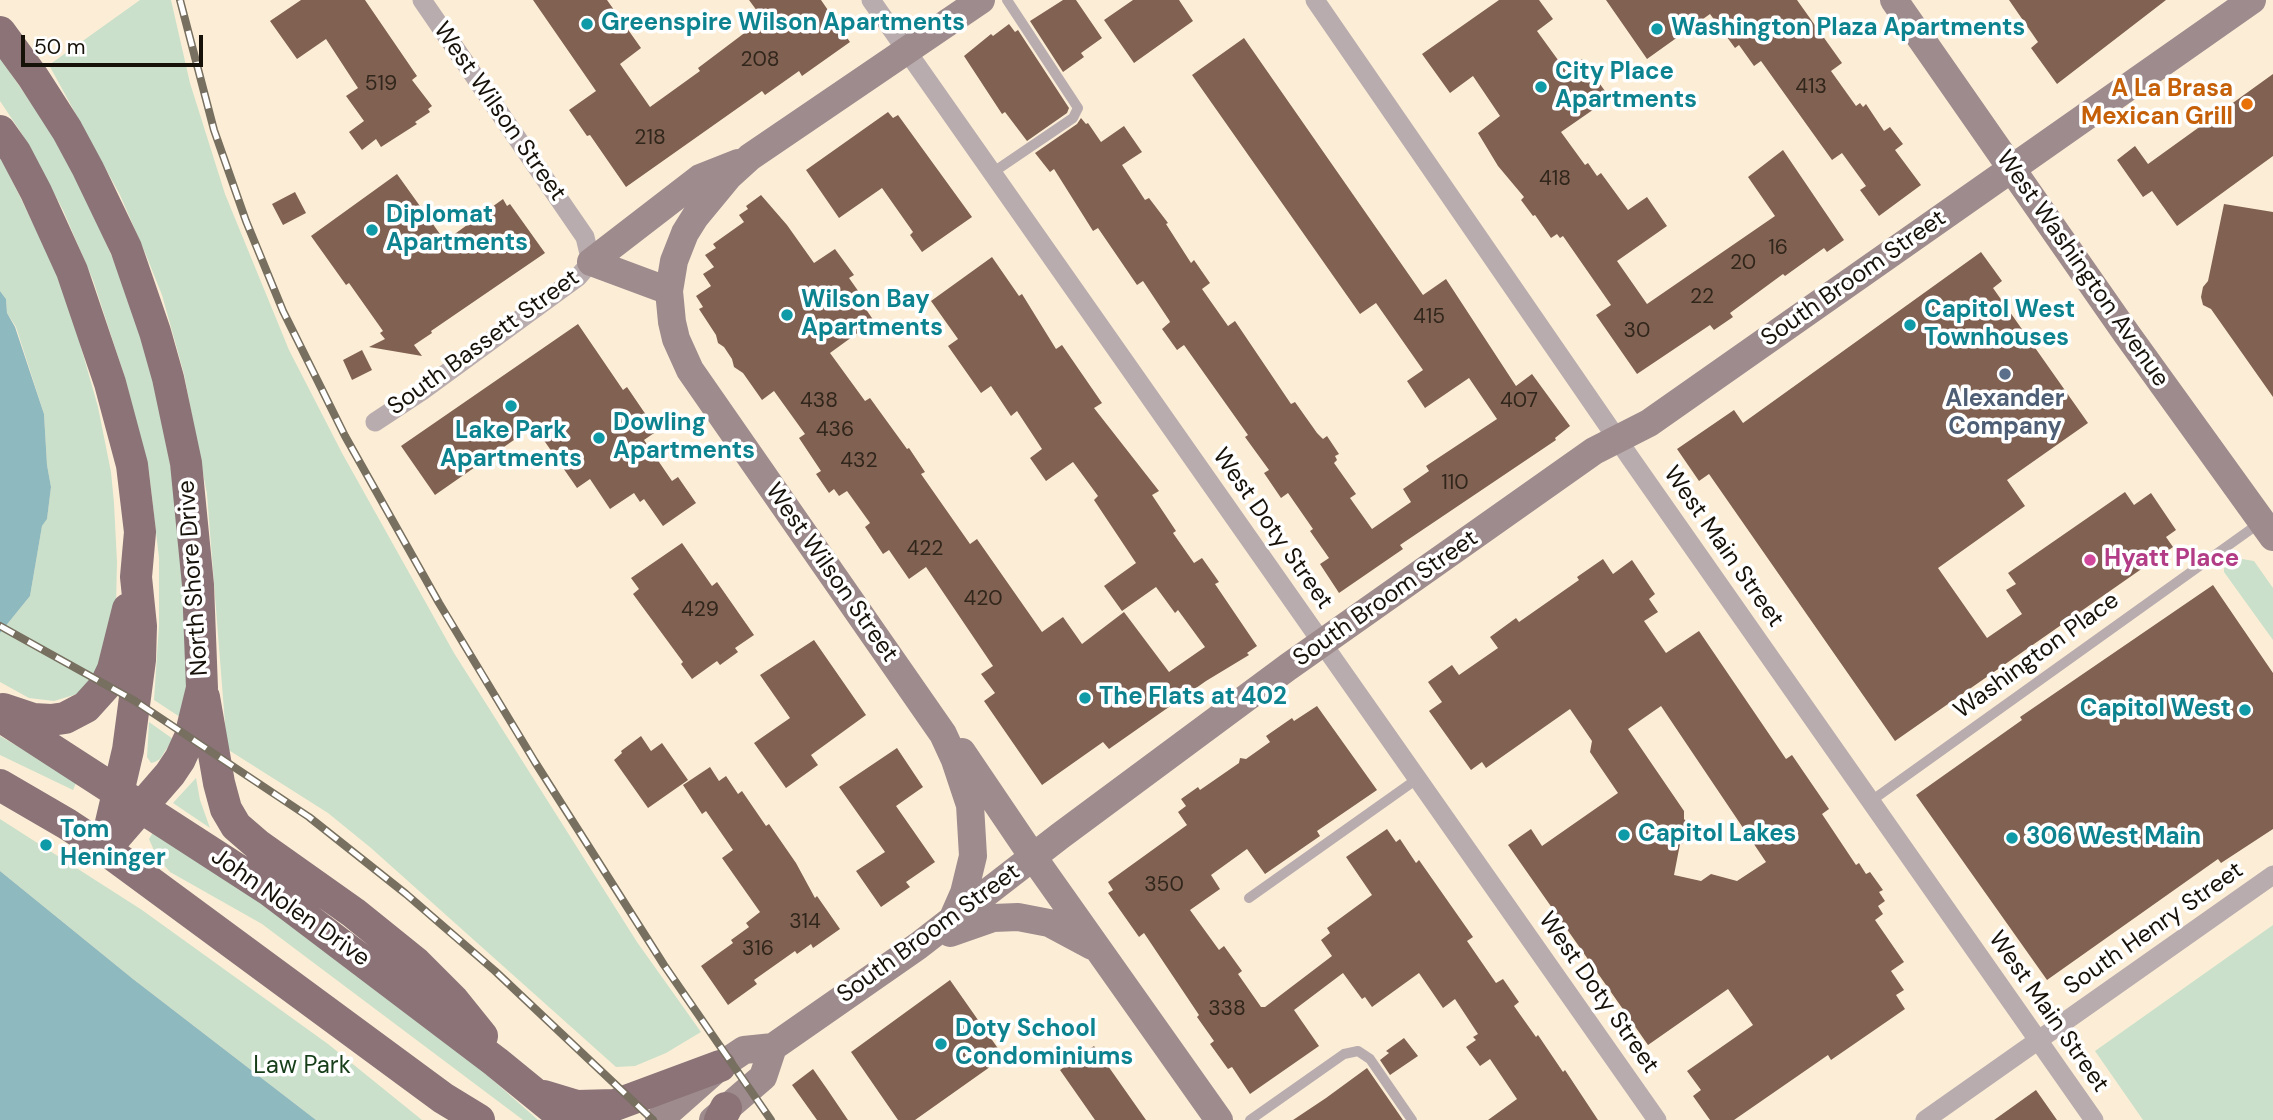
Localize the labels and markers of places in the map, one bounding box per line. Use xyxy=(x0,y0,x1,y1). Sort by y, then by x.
place label: Greenspire Wilson Apartments xyxy=(601,10,965,38)
place label: Washington Plaza Apartments xyxy=(1671,15,2025,43)
marker: Greenspire Wilson Apartments xyxy=(579,16,595,32)
marker: Washington Plaza Apartments xyxy=(1649,21,1665,37)
place label: City Place Apartments xyxy=(1555,59,1697,115)
place label: A La Brasa Mexican Grill xyxy=(2081,76,2233,132)
marker: City Place Apartments xyxy=(1533,79,1549,95)
marker: A La Brasa Mexican Grill xyxy=(2239,96,2255,112)
place label: Diplomat Apartments xyxy=(386,202,528,258)
marker: Diplomat Apartments xyxy=(364,222,380,238)
place label: Wilson Bay Apartments xyxy=(801,287,943,343)
place label: Capitol West Townhouses xyxy=(1924,297,2075,353)
marker: Wilson Bay Apartments xyxy=(779,307,795,323)
marker: Capitol West Townhouses xyxy=(1902,317,1918,333)
marker: Alexander Company xyxy=(1997,366,2013,382)
place label: Alexander Company xyxy=(1945,386,2065,442)
marker: Lake Park Apartments xyxy=(503,398,519,414)
place label: Dowling Apartments xyxy=(613,410,755,466)
place label: Lake Park Apartments xyxy=(440,418,582,474)
marker: Dowling Apartments xyxy=(591,430,607,446)
place label: Hyatt Place xyxy=(2104,546,2239,574)
marker: Hyatt Place xyxy=(2082,552,2098,568)
place label: The Flats at 402 xyxy=(1099,684,1287,712)
marker: The Flats at 402 xyxy=(1077,690,1093,706)
place label: Capitol West xyxy=(2080,696,2231,724)
marker: Capitol West xyxy=(2237,702,2253,718)
place label: Tom Heninger xyxy=(60,817,166,873)
place label: Capitol Lakes xyxy=(1638,821,1796,849)
place label: 306 West Main xyxy=(2026,824,2201,852)
marker: Capitol Lakes xyxy=(1616,827,1632,843)
marker: 306 West Main xyxy=(2004,830,2020,846)
marker: Tom Heninger xyxy=(38,837,54,853)
place label: Doty School Condominiums xyxy=(955,1016,1133,1072)
marker: Doty School Condominiums xyxy=(933,1036,949,1052)

